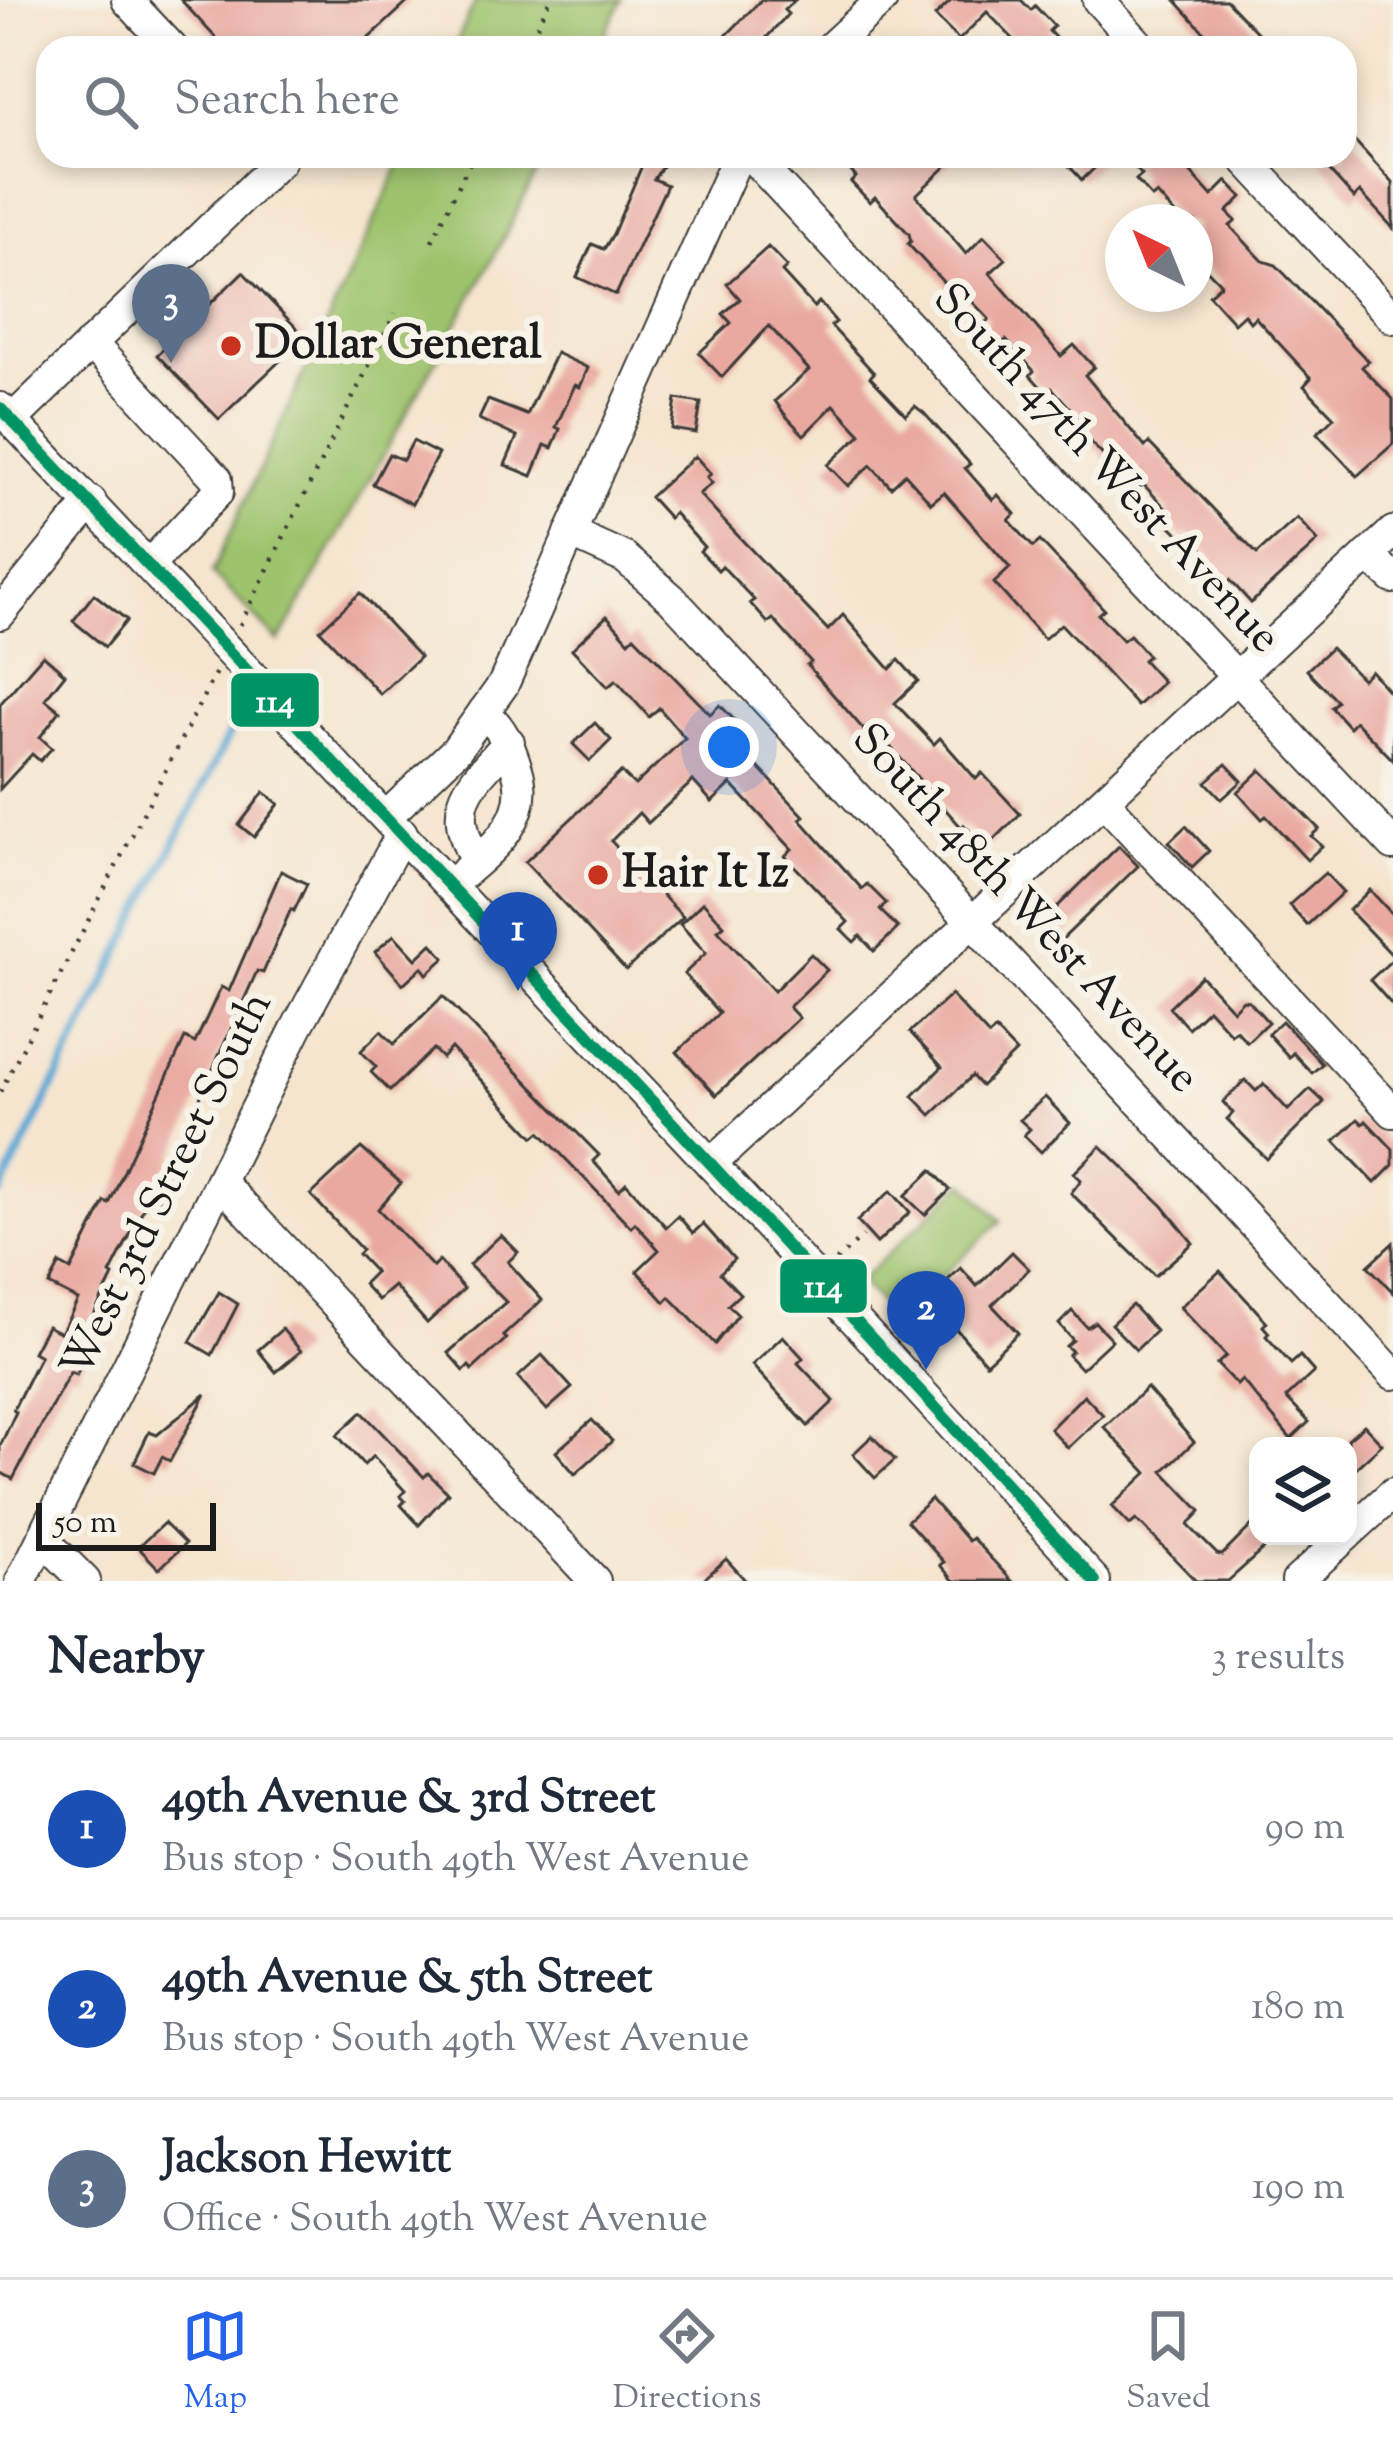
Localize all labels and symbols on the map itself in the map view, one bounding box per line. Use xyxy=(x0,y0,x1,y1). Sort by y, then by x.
north arrow xyxy=(1105,204,1213,312)
pin: 3 xyxy=(132,264,210,363)
street label: South 47th West Avenue xyxy=(916,271,1294,669)
place label: Dollar General xyxy=(255,314,542,379)
marker: Dollar General xyxy=(218,333,244,359)
line badge: 114 xyxy=(229,671,321,729)
text: 114 xyxy=(255,680,295,728)
street label: South 48th West Avenue xyxy=(835,711,1213,1109)
your location xyxy=(699,717,759,777)
place label: Hair It Iz xyxy=(622,843,789,908)
marker: Hair It Iz xyxy=(585,862,611,888)
pin: 1 xyxy=(479,892,557,991)
street label: West 3rd Street South xyxy=(47,981,291,1391)
line badge: 114 xyxy=(778,1257,869,1315)
text: 114 xyxy=(803,1265,843,1313)
pin: 2 xyxy=(887,1271,965,1370)
scale bar xyxy=(36,1497,216,1550)

